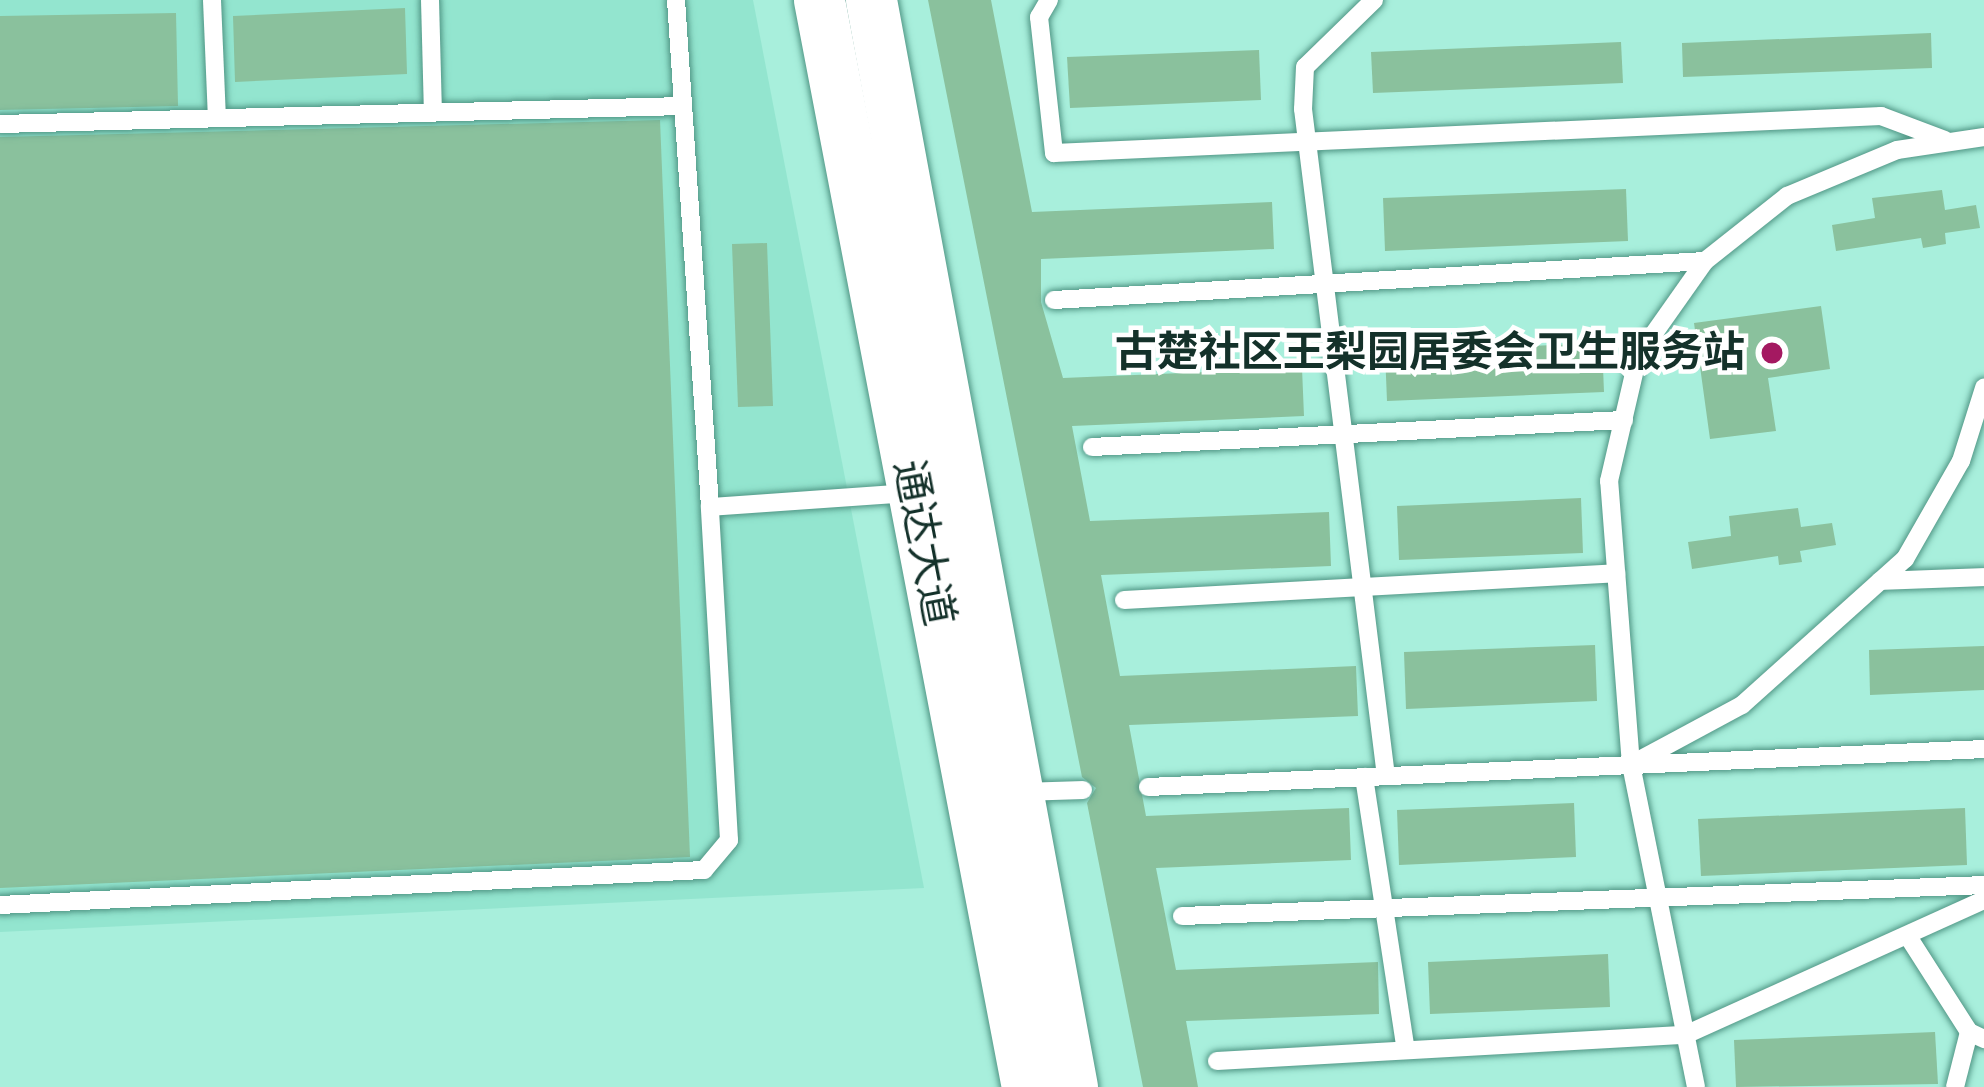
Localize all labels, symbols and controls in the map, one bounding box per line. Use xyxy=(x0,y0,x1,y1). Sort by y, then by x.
place label: 古楚社区王梨园居委会卫生服务站 xyxy=(1115,328,1745,378)
marker: 古楚社区王梨园居委会卫生服务站 xyxy=(1756,337,1788,369)
street label: 通达大道 xyxy=(882,456,964,630)

